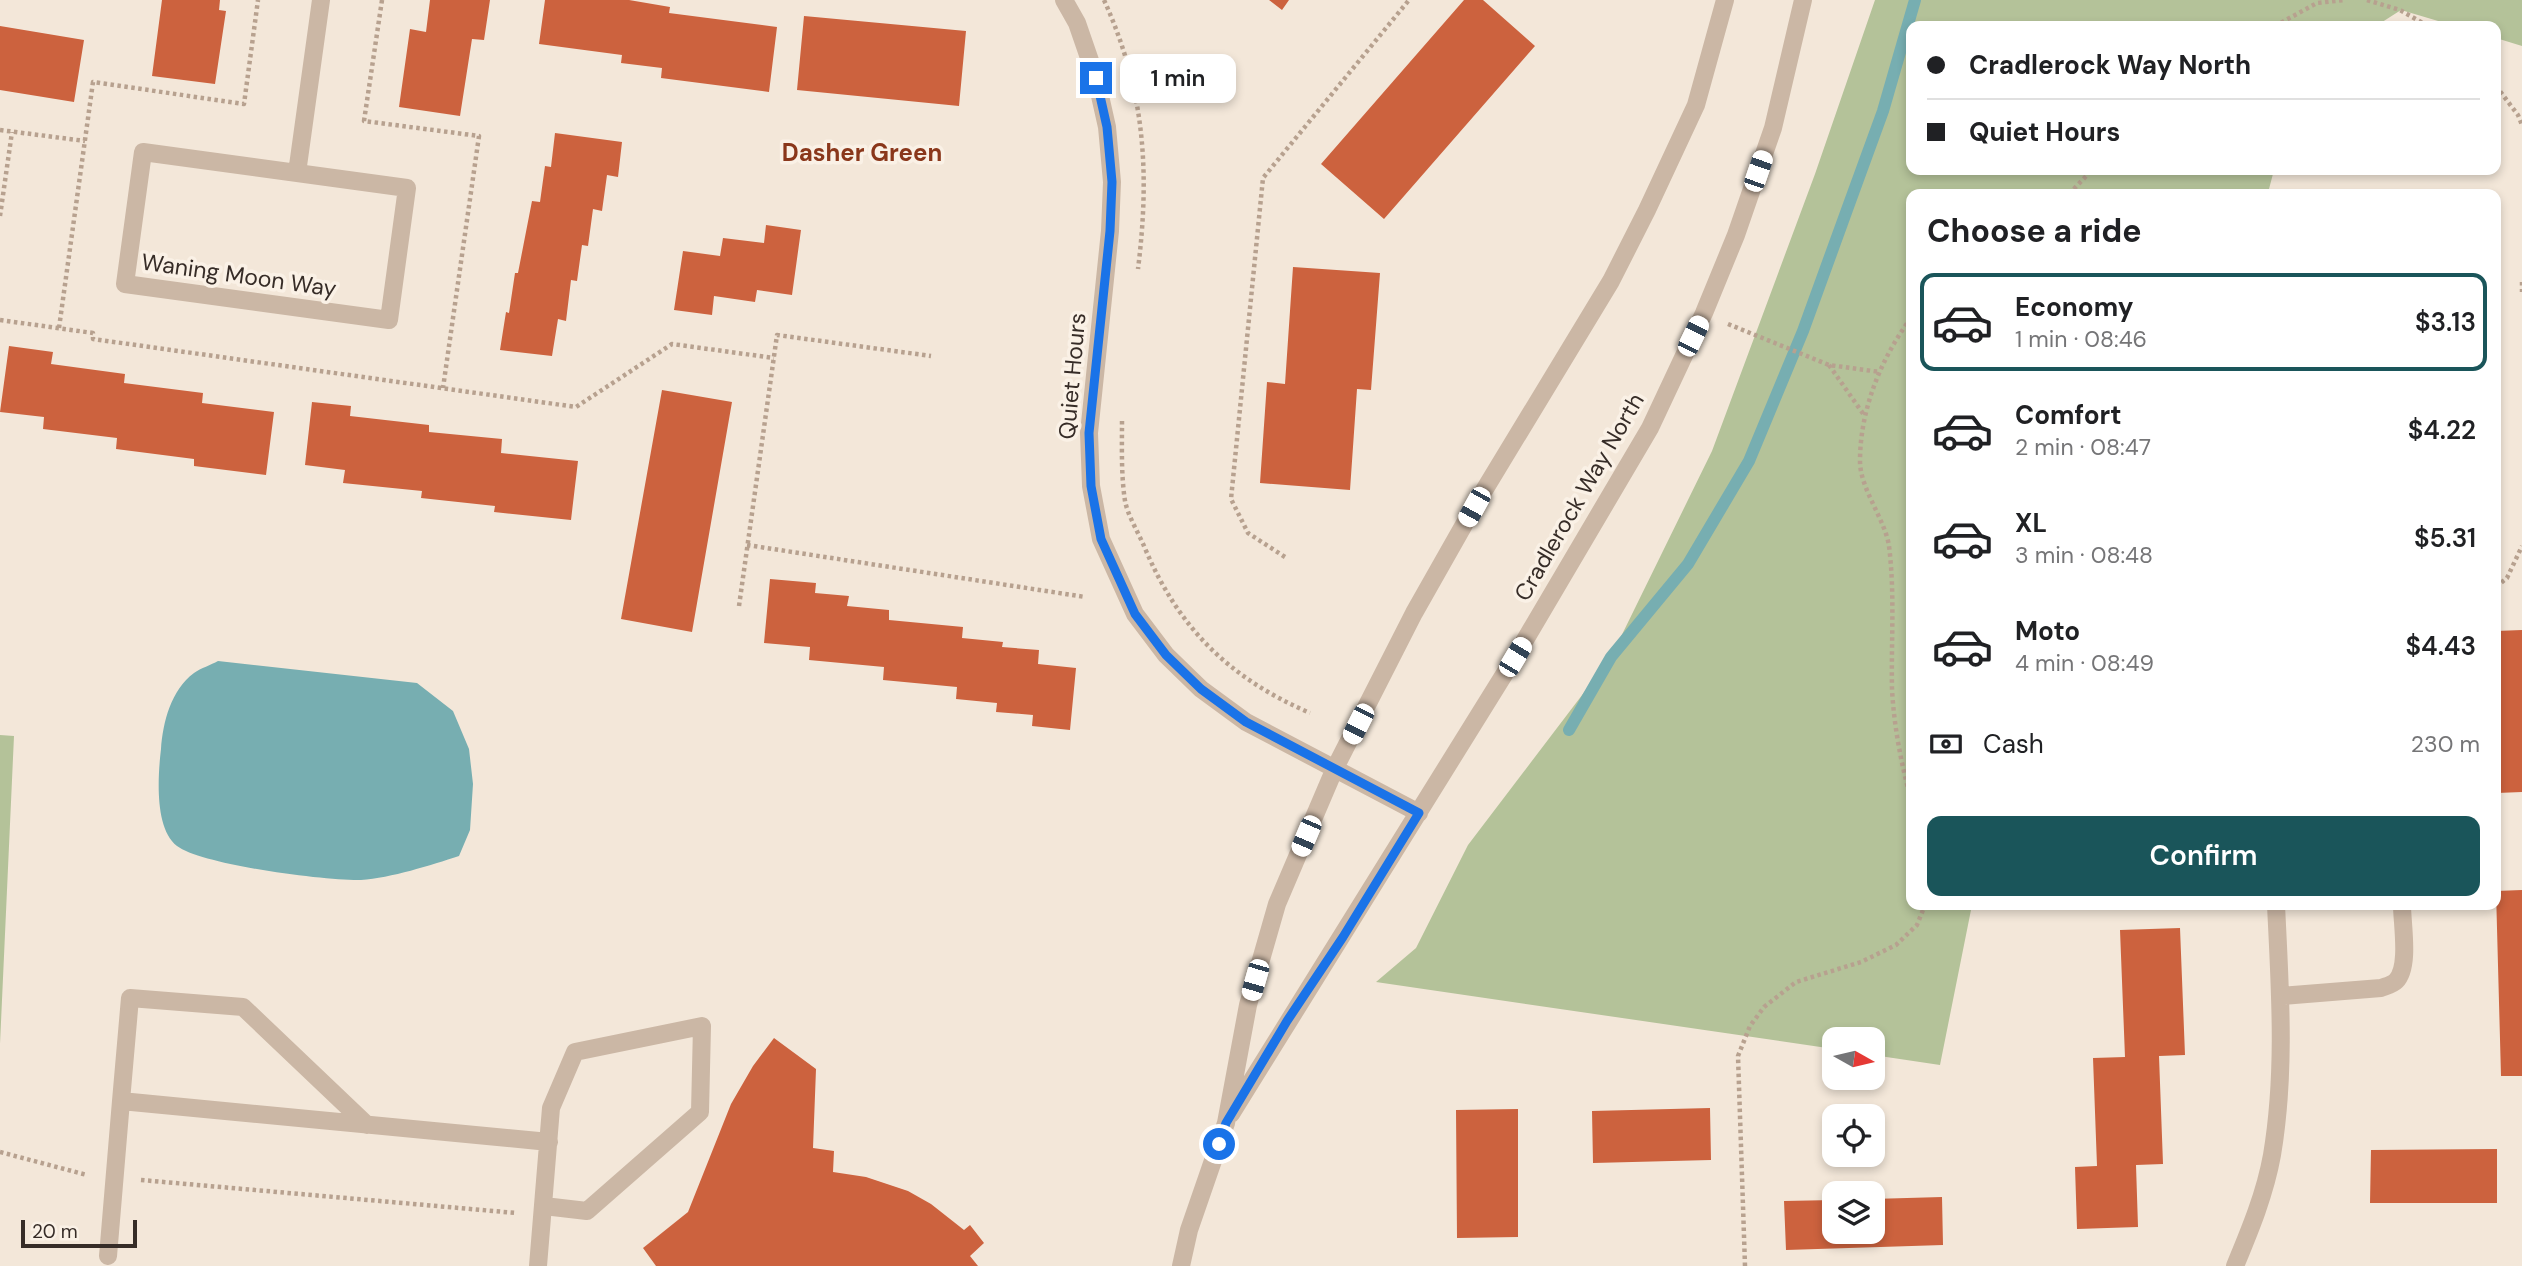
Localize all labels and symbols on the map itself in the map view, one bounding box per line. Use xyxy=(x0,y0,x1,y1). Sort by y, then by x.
callout: 1 min xyxy=(1120,54,1236,102)
route end xyxy=(1080,62,1112,94)
district label: Dasher Green xyxy=(782,137,942,168)
car xyxy=(1742,148,1775,194)
street label: Waning Moon Way xyxy=(140,246,339,304)
street label: Quiet Hours xyxy=(1052,312,1092,440)
car xyxy=(1675,313,1712,359)
street label: Cradlerock Way North xyxy=(1507,388,1651,606)
car xyxy=(1455,484,1494,530)
car xyxy=(1496,634,1535,680)
car xyxy=(1340,701,1377,747)
car xyxy=(1289,813,1324,859)
car xyxy=(1240,957,1271,1003)
north arrow xyxy=(1822,1027,1885,1090)
route start xyxy=(1203,1128,1235,1160)
scale bar xyxy=(21,1217,136,1249)

